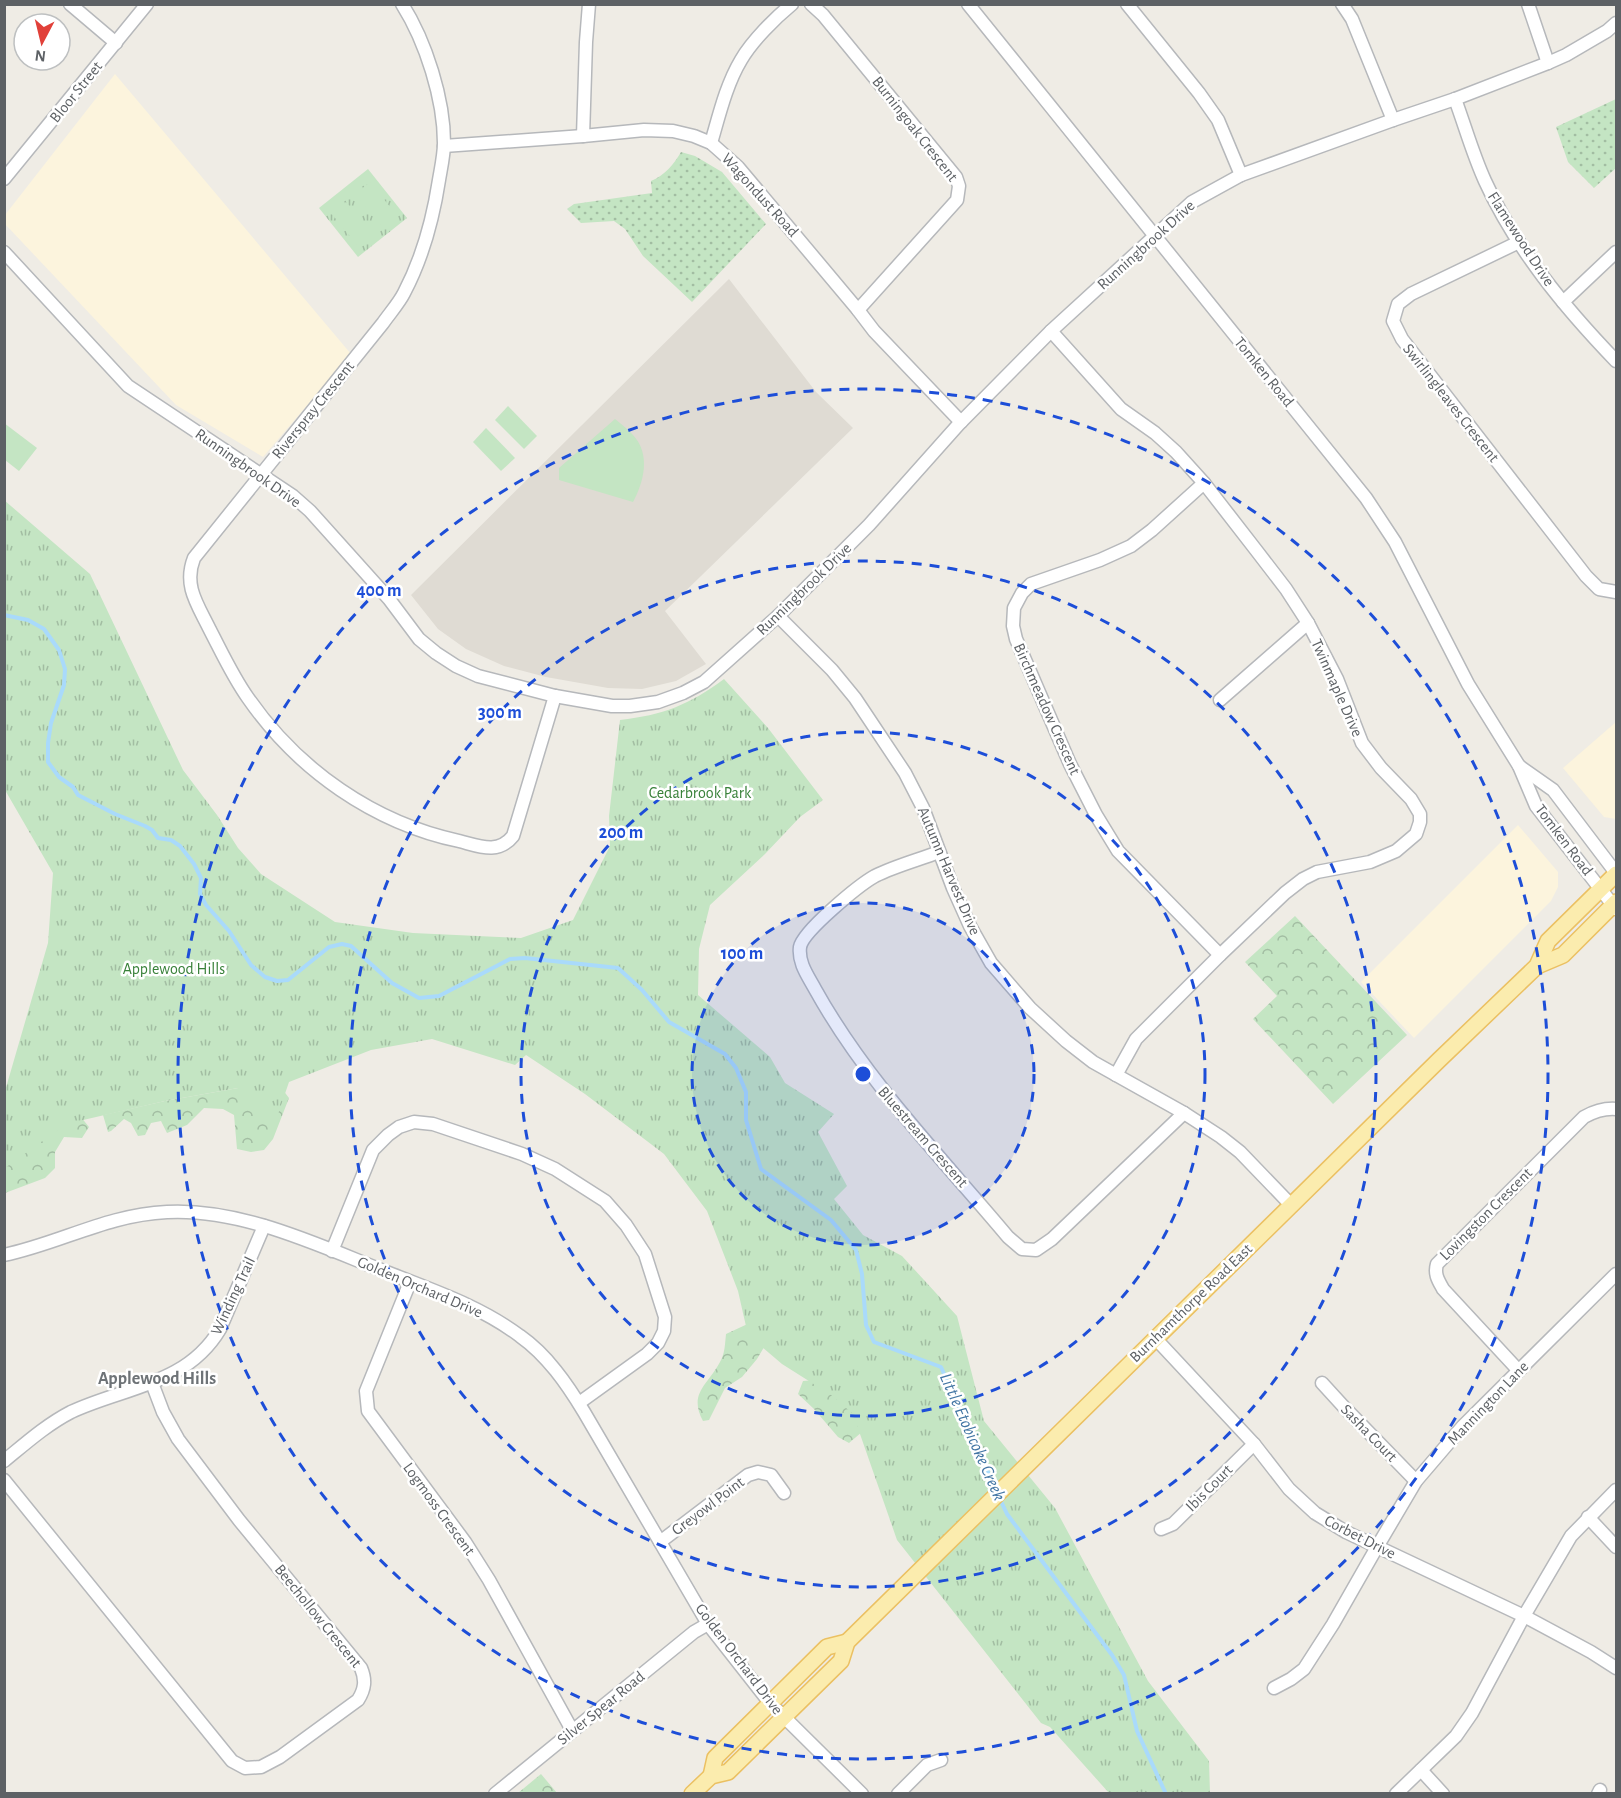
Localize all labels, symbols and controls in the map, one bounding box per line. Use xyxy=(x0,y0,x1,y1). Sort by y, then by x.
north arrow xyxy=(12,12,72,72)
text: N xyxy=(34,47,47,65)
street label: Bloor Street xyxy=(47,58,105,126)
street label: Burningoak Crescent xyxy=(869,73,961,185)
street label: Wagondust Road xyxy=(718,150,802,240)
street label: Flamewood Drive xyxy=(1485,189,1557,289)
street label: Runningbrook Drive xyxy=(1094,197,1198,293)
street label: Tomken Road xyxy=(1231,334,1297,410)
street label: Swirlingleaves Crescent xyxy=(1400,341,1502,465)
street label: Riverspray Crescent xyxy=(269,358,358,463)
street label: Runningbrook Drive xyxy=(192,426,304,510)
street label: Runningbrook Drive xyxy=(753,540,855,638)
text: 400 m xyxy=(356,582,402,600)
street label: Twinmaple Drive xyxy=(1308,637,1366,739)
street label: Birchmeadow Crescent xyxy=(1011,641,1083,777)
text: 300 m xyxy=(478,704,522,722)
park label: Cedarbrook Park xyxy=(649,785,752,801)
street label: Tomken Road xyxy=(1532,801,1596,879)
street label: Autumn Harvest Drive xyxy=(915,804,983,938)
text: 200 m xyxy=(599,824,643,842)
text: 100 m xyxy=(721,945,763,963)
park label: Applewood Hills xyxy=(123,961,225,977)
centre of rings xyxy=(853,1064,873,1084)
street label: Bluestream Crescent xyxy=(875,1084,971,1190)
street label: Lovingston Crescent xyxy=(1437,1165,1535,1263)
street label: Burnhamthorpe Road East xyxy=(1127,1241,1255,1365)
street label: Golden Orchard Drive xyxy=(355,1253,485,1321)
street label: Winding Trail xyxy=(208,1254,258,1338)
street label: Mannington Lane xyxy=(1444,1358,1532,1448)
district label: Applewood Hills xyxy=(98,1370,216,1388)
water label: Little Etobicoke Creek xyxy=(936,1371,1008,1503)
street label: Sasha Court xyxy=(1338,1401,1400,1465)
street label: Logmoss Crescent xyxy=(400,1460,478,1558)
street label: Ibis Court xyxy=(1182,1461,1236,1515)
street label: Greyowl Point xyxy=(669,1474,748,1539)
street label: Corbet Drive xyxy=(1322,1512,1398,1562)
street label: Beechollow Crescent xyxy=(272,1561,364,1671)
street label: Golden Orchard Drive xyxy=(692,1601,786,1717)
street label: Silver Spear Road xyxy=(554,1668,648,1748)

